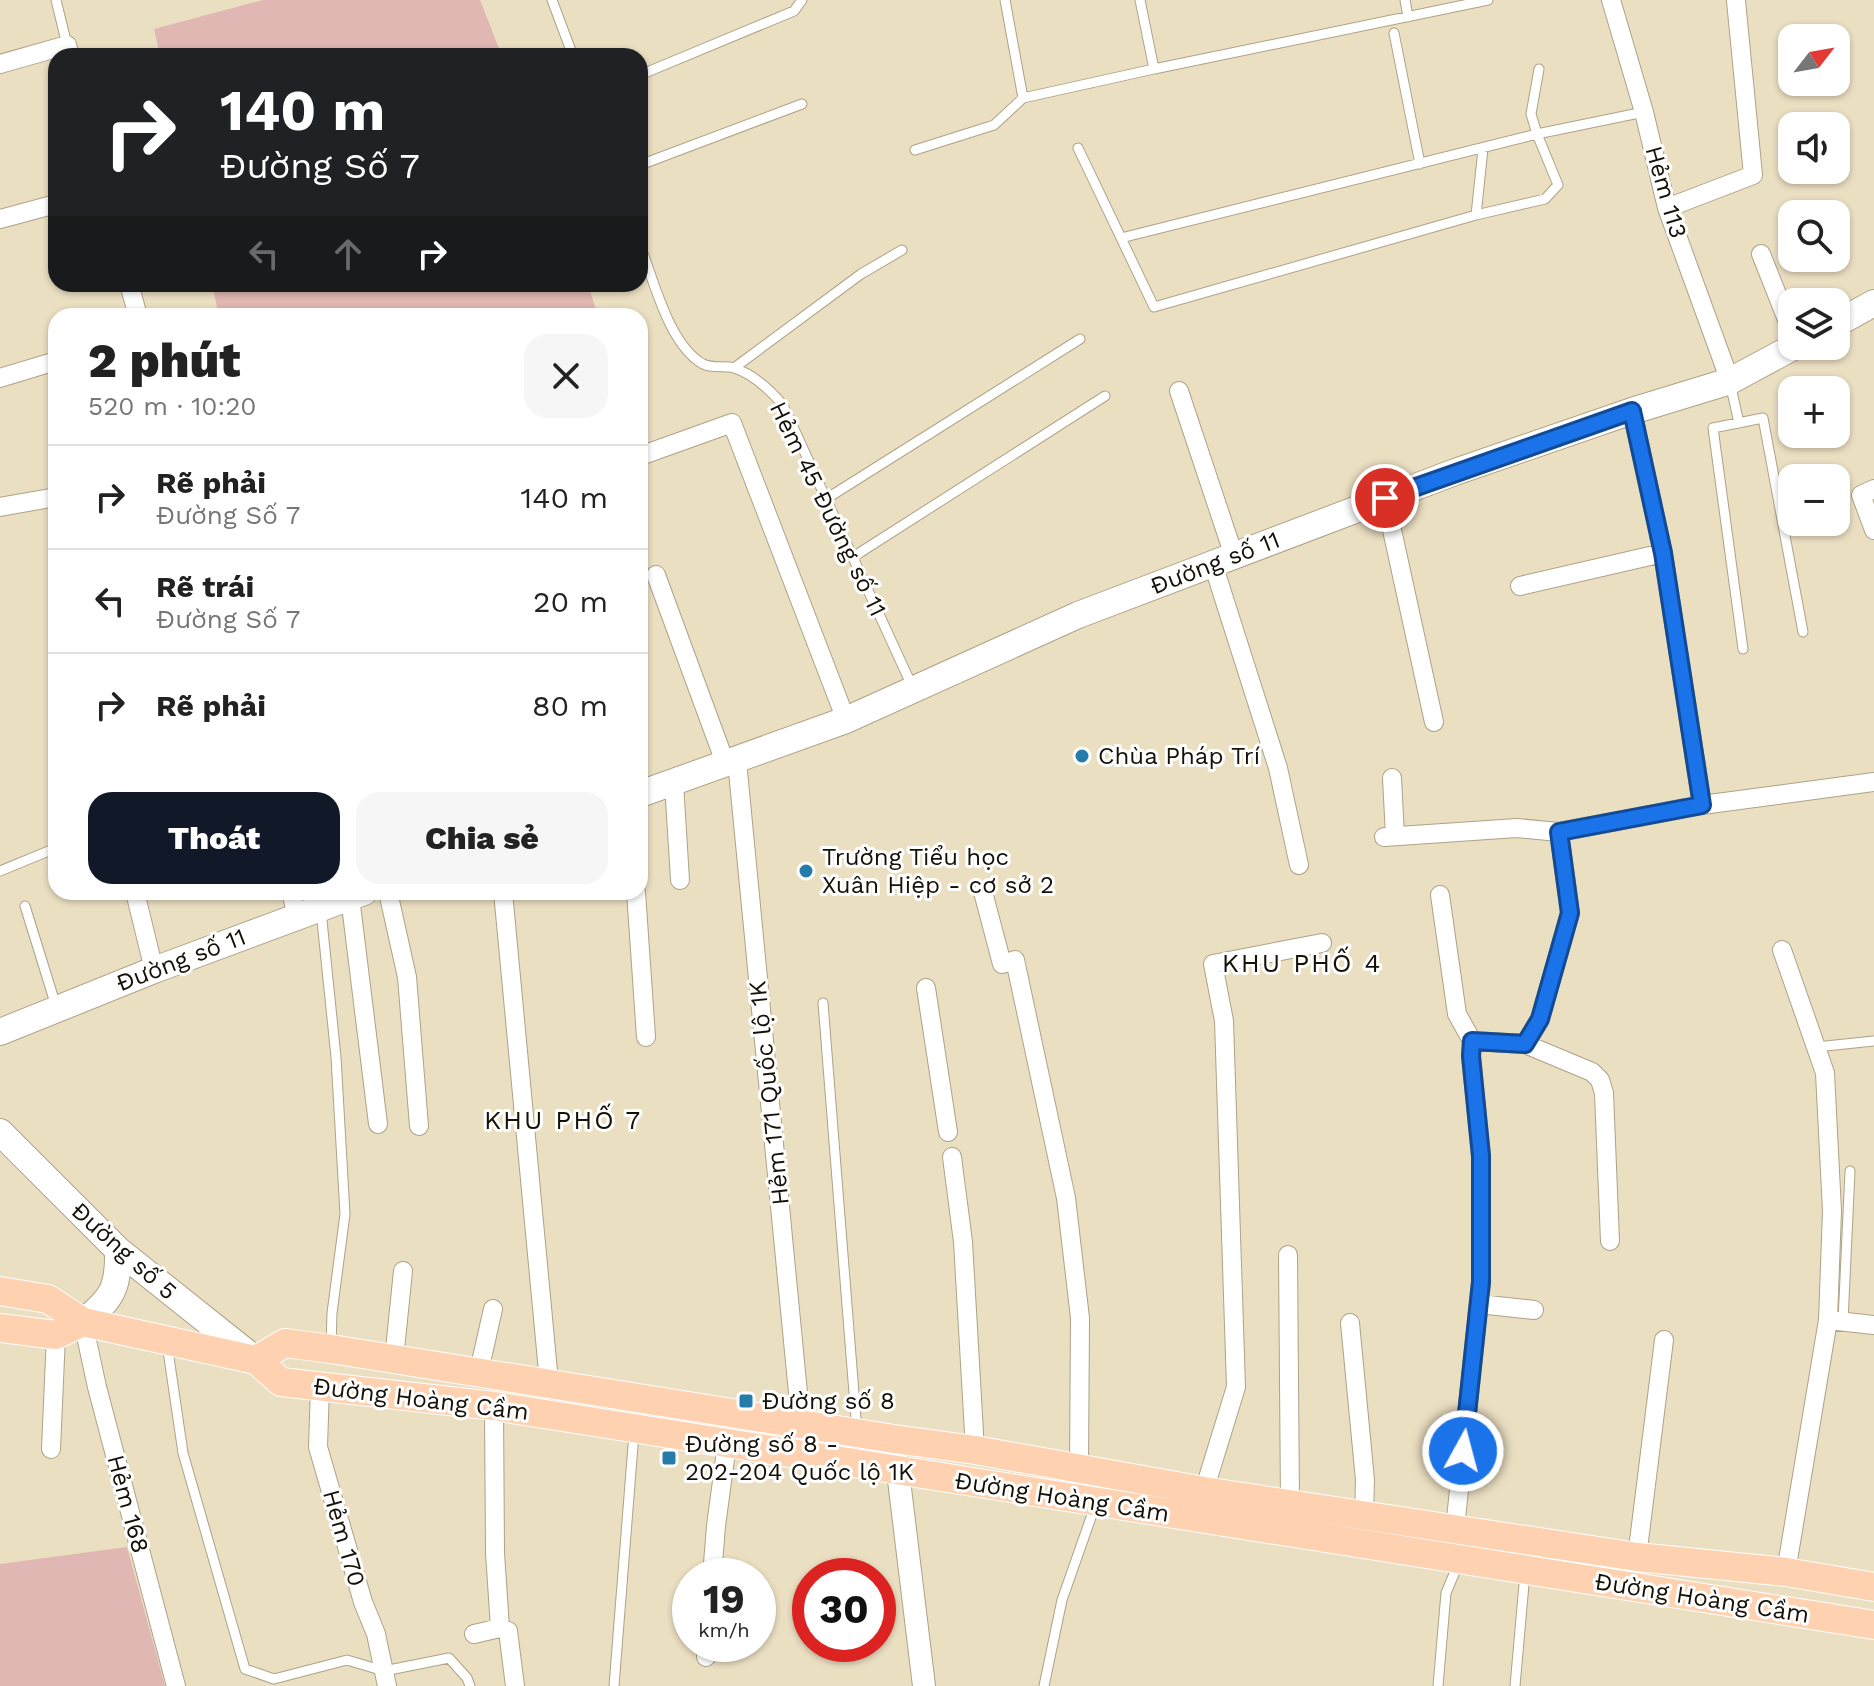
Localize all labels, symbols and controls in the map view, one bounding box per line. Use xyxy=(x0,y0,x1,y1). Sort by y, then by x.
north arrow xyxy=(1778,24,1850,96)
map controls xyxy=(1778,24,1850,536)
text: 140 m xyxy=(220,78,385,144)
icon: right xyxy=(88,80,192,184)
button: sound xyxy=(1778,112,1850,184)
street label: Hẻm 113 xyxy=(1640,143,1692,241)
text: Đường Số 7 xyxy=(220,145,420,187)
button: search xyxy=(1778,200,1850,272)
icon: left xyxy=(242,232,286,276)
icon: ahead xyxy=(326,232,370,276)
icon: right xyxy=(410,232,454,276)
button: layers xyxy=(1778,288,1850,360)
text: 2 phút xyxy=(88,332,241,389)
button: close xyxy=(524,334,608,418)
button: + xyxy=(1778,376,1850,448)
text: 520 m · 10:20 xyxy=(88,391,257,421)
street label: Hẻm 45 Đường số 11 xyxy=(764,397,892,621)
pin xyxy=(1351,464,1419,532)
button: − xyxy=(1778,464,1850,536)
text: Rẽ phải xyxy=(156,465,266,500)
icon: right xyxy=(88,475,132,519)
icon: arrive xyxy=(1363,476,1407,520)
text: 140 m xyxy=(520,480,608,515)
text: Đường Số 7 xyxy=(156,500,300,530)
street label: Đường số 11 xyxy=(1146,526,1284,600)
text: Rẽ trái xyxy=(156,569,254,604)
icon: left xyxy=(88,579,132,623)
text: 20 m xyxy=(533,584,608,619)
text: Đường Số 7 xyxy=(156,604,300,634)
icon: right xyxy=(88,683,132,727)
text: Rẽ phải xyxy=(156,688,266,723)
text: 80 m xyxy=(532,688,608,723)
place label: Chùa Pháp Trí xyxy=(1098,742,1260,770)
marker: Chùa Pháp Trí xyxy=(1073,747,1091,765)
button: Thoát xyxy=(88,792,340,884)
button: Chia sẻ xyxy=(356,792,608,884)
place label: Trường Tiểu học Xuân Hiệp - cơ sở 2 xyxy=(822,843,1054,899)
marker: Trường Tiểu học Xuân Hiệp - cơ sở 2 xyxy=(797,862,815,880)
street label: Đường số 11 xyxy=(112,923,250,997)
district label: KHU PHỐ 4 xyxy=(1222,946,1382,978)
street label: Hẻm 171 Quốc lộ 1K xyxy=(743,979,795,1207)
district label: KHU PHỐ 7 xyxy=(484,1103,642,1135)
street label: Đường số 5 xyxy=(66,1196,182,1306)
street label: Đường Hoàng Cầm xyxy=(312,1372,530,1426)
place label: Đường số 8 xyxy=(762,1387,895,1415)
marker: Đường số 8 xyxy=(737,1392,755,1410)
position arrow xyxy=(1421,1409,1505,1493)
place label: Đường số 8 - 202-204 Quốc lộ 1K xyxy=(685,1430,914,1486)
marker: Đường số 8 - 202-204 Quốc lộ 1K xyxy=(660,1449,678,1467)
street label: Hẻm 168 xyxy=(101,1452,155,1556)
street label: Đường Hoàng Cầm xyxy=(953,1466,1171,1528)
street label: Hẻm 170 xyxy=(317,1486,371,1590)
speed limit sign: 30 xyxy=(792,1558,896,1662)
street label: Đường Hoàng Cầm xyxy=(1593,1567,1811,1629)
text: 19 xyxy=(703,1576,745,1623)
text: km/h xyxy=(698,1618,750,1642)

